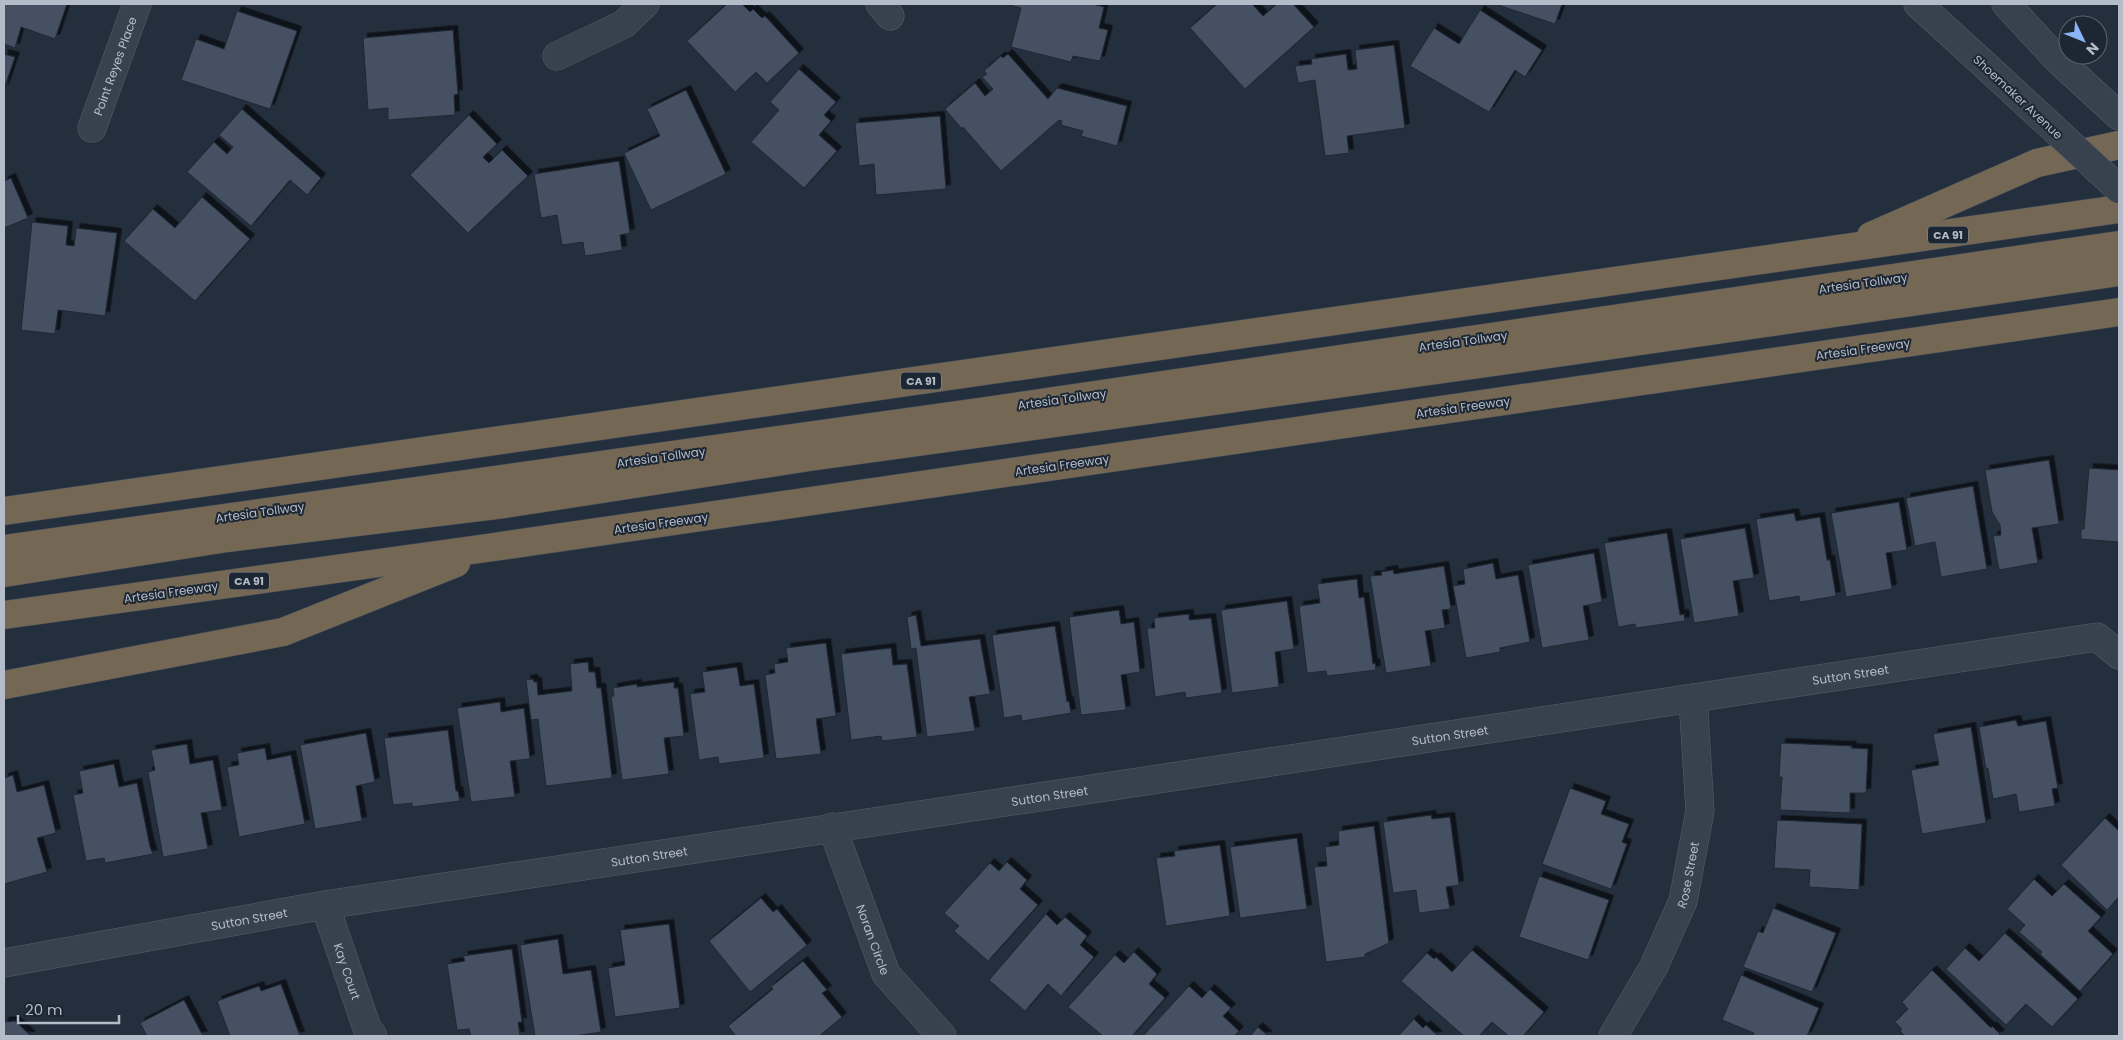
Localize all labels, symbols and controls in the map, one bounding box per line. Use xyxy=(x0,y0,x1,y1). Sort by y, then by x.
street label: Point Reyes Place xyxy=(89,14,140,118)
north arrow xyxy=(2058,15,2108,65)
text: N xyxy=(2082,38,2103,60)
street label: Shoemaker Avenue xyxy=(1970,51,2066,143)
road number: CA 91 xyxy=(1928,226,1968,244)
street label: Artesia Tollway xyxy=(1817,268,1909,298)
street label: Artesia Tollway xyxy=(1417,326,1509,356)
street label: Artesia Freeway xyxy=(1815,334,1911,364)
road number: CA 91 xyxy=(901,372,941,390)
street label: Artesia Tollway xyxy=(1016,384,1108,414)
street label: Artesia Freeway xyxy=(1415,392,1511,422)
street label: Artesia Tollway xyxy=(615,442,707,472)
street label: Artesia Freeway xyxy=(1014,450,1110,480)
street label: Artesia Tollway xyxy=(214,497,306,527)
street label: Artesia Freeway xyxy=(613,508,709,538)
road number: CA 91 xyxy=(229,572,269,590)
street label: Artesia Freeway xyxy=(123,577,219,607)
street label: Sutton Street xyxy=(1811,660,1890,688)
street label: Sutton Street xyxy=(1411,721,1489,749)
street label: Sutton Street xyxy=(1010,781,1089,810)
street label: Rose Street xyxy=(1672,840,1703,911)
street label: Sutton Street xyxy=(610,842,689,870)
street label: Noran Circle xyxy=(853,902,894,977)
street label: Sutton Street xyxy=(210,903,289,934)
street label: Kay Court xyxy=(330,941,365,1002)
scale bar xyxy=(18,992,119,1024)
text: 20 m xyxy=(25,999,63,1020)

